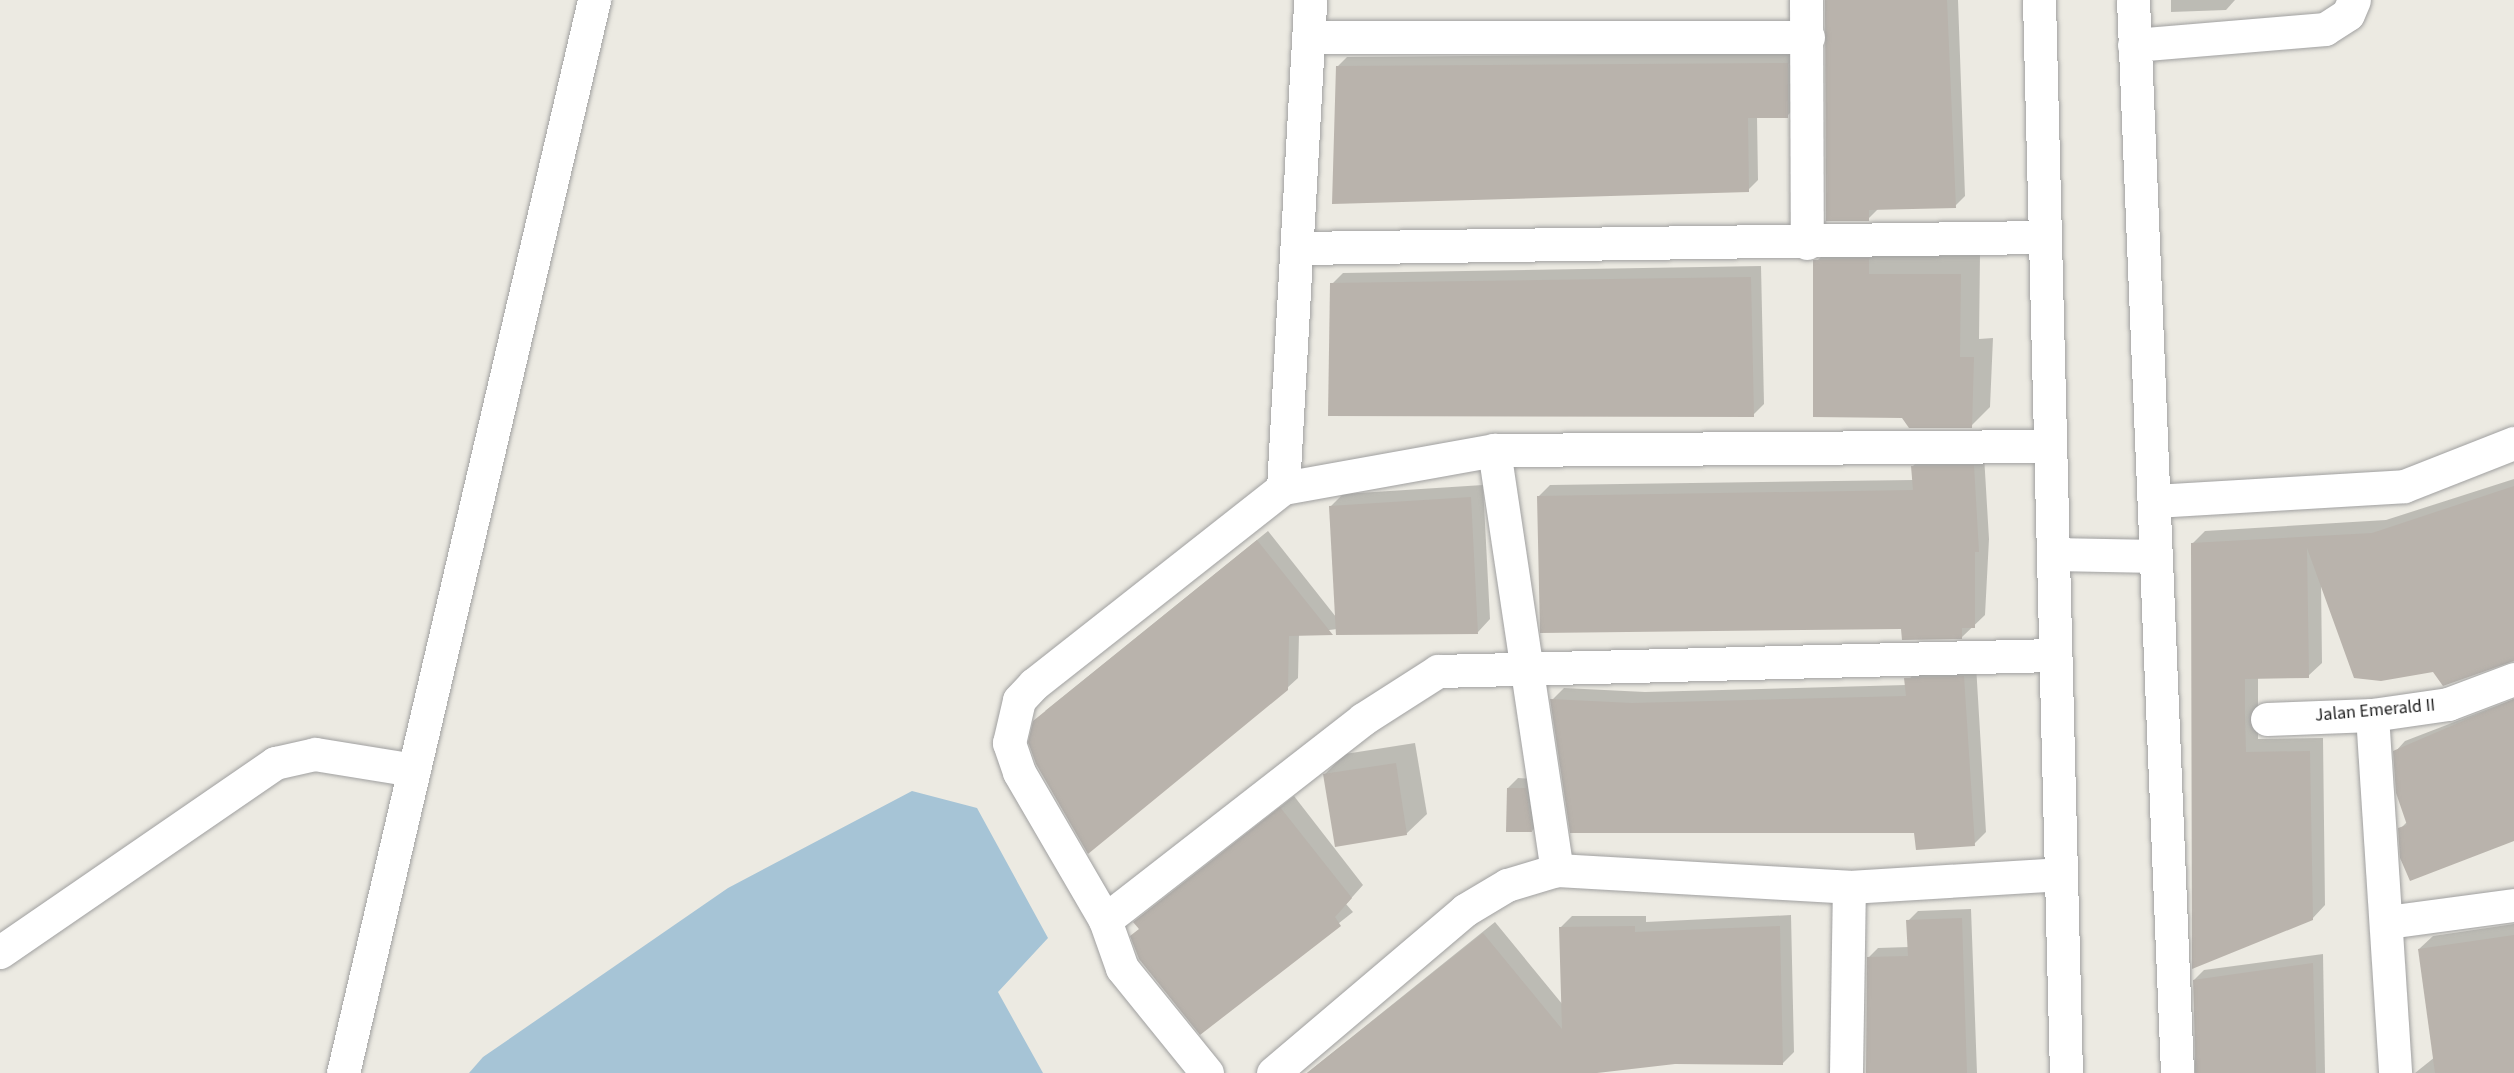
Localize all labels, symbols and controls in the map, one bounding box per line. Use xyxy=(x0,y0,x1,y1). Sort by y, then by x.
street label: Jalan Emerald II xyxy=(2314,695,2436,727)

